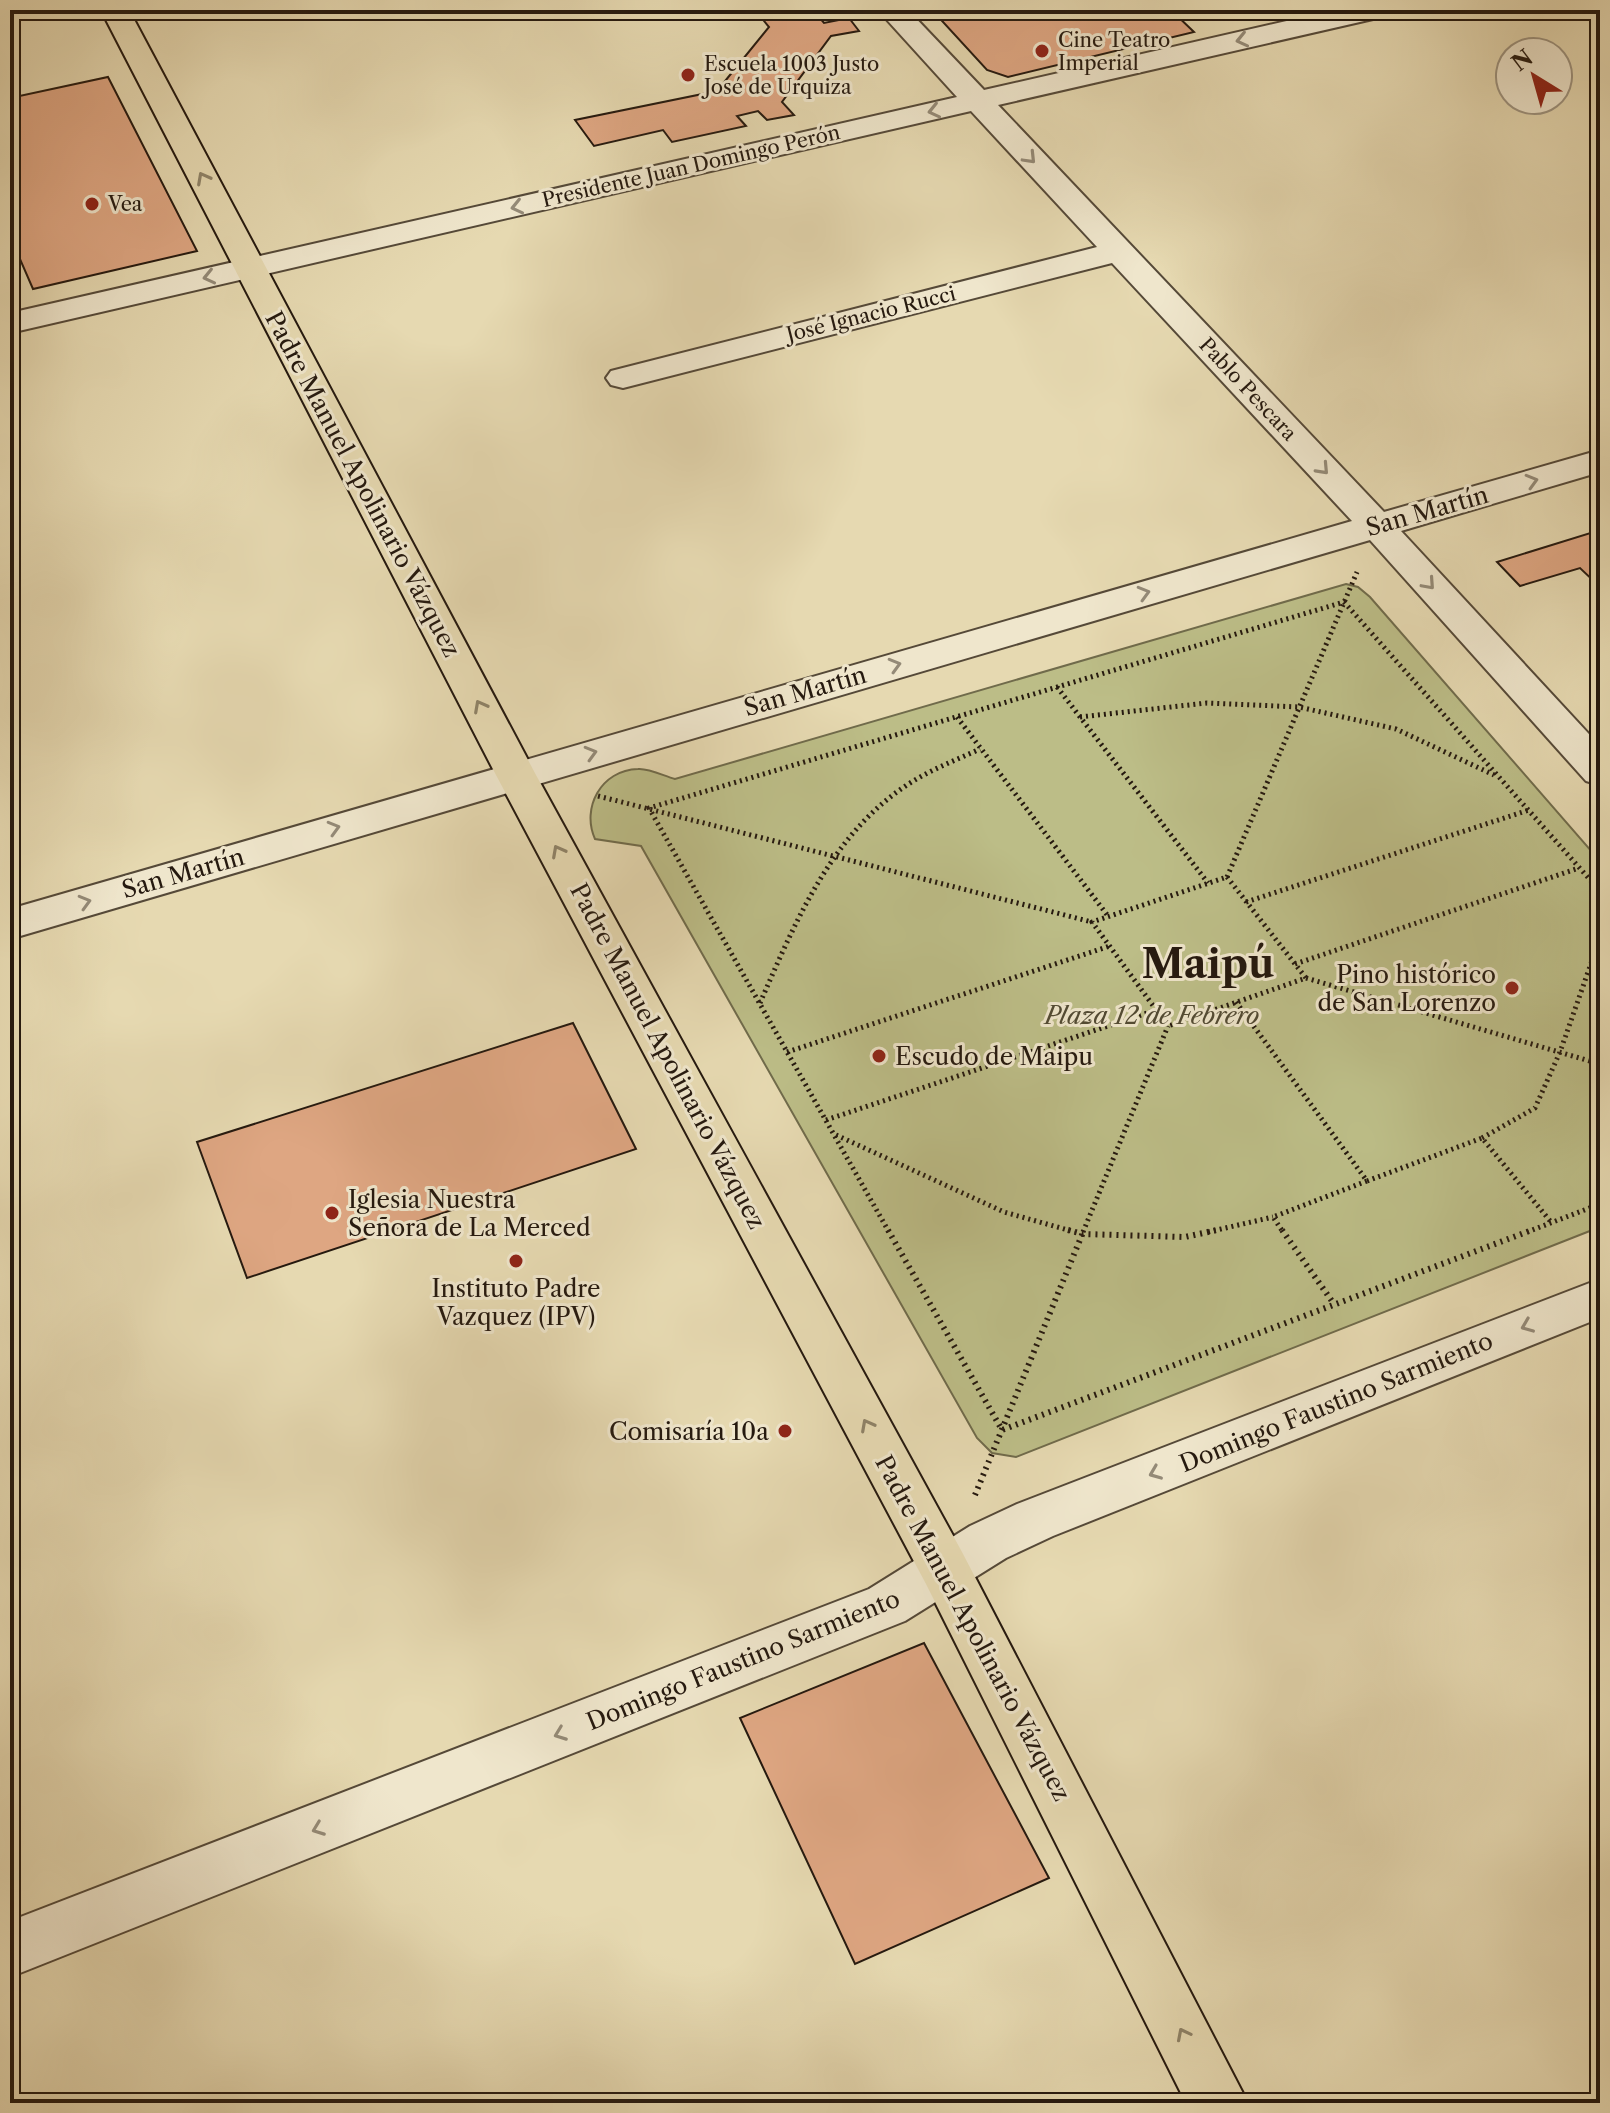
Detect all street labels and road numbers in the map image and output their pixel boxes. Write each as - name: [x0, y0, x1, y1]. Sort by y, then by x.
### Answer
- street label: Presidente Juan Domingo Perón: [540, 120, 843, 212]
- street label: José Ignacio Rucci: [781, 281, 958, 347]
- street label: Padre Manuel Apolinario Vázquez: [259, 306, 467, 662]
- street label: Pablo Pescara: [1194, 333, 1302, 446]
- street label: San Martín: [1362, 480, 1492, 542]
- street label: San Martín: [740, 660, 870, 722]
- street label: San Martín: [118, 842, 248, 904]
- street label: Padre Manuel Apolinario Vázquez: [564, 878, 772, 1234]
- street label: Domingo Faustino Sarmiento: [1175, 1326, 1497, 1478]
- street label: Padre Manuel Apolinario Vázquez: [869, 1450, 1077, 1806]
- street label: Domingo Faustino Sarmiento: [582, 1584, 904, 1736]

